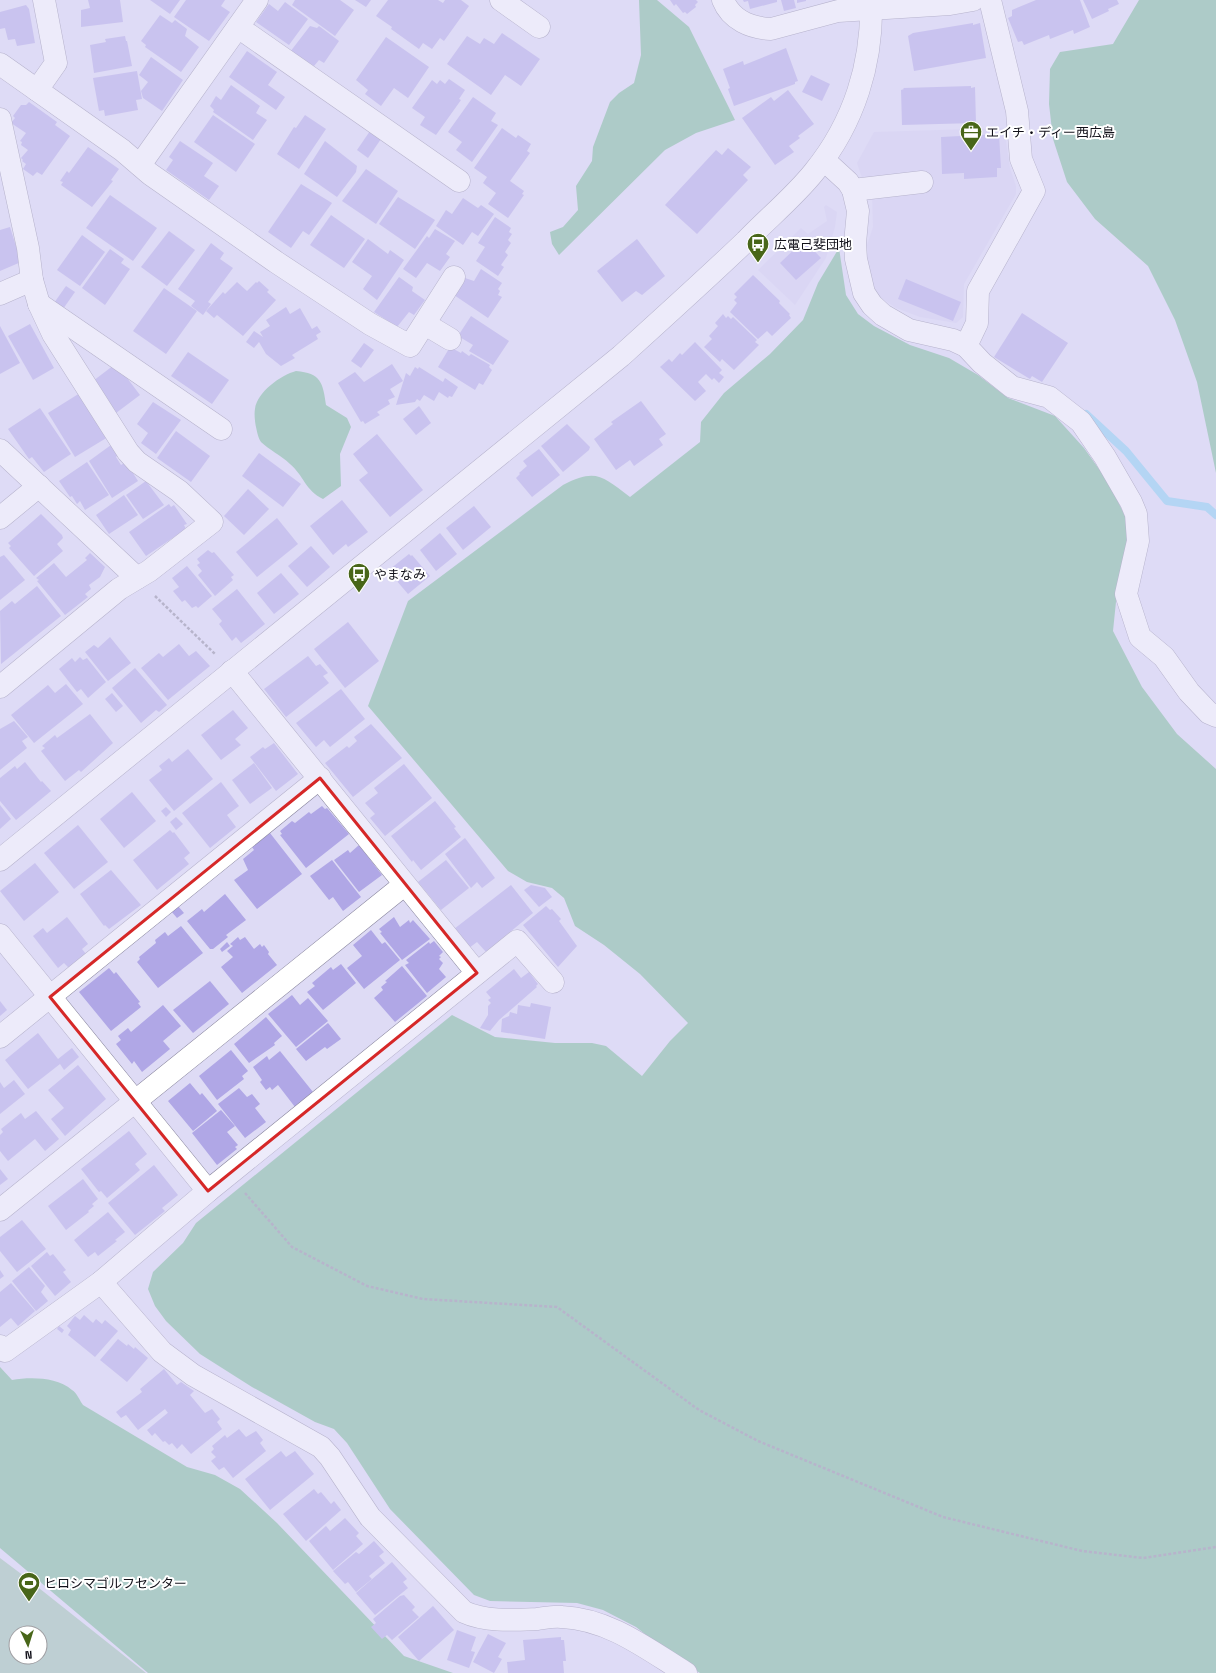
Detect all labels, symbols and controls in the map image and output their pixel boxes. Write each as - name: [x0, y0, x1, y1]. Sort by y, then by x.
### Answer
- office icon: エイチ・ディー西広島: [958, 119, 984, 152]
- place label: エイチ・ディー西広島: [986, 124, 1115, 141]
- bus stop icon: 広電己斐団地: [745, 231, 771, 264]
- place label: 広電己斐団地: [774, 236, 852, 253]
- bus stop icon: やまなみ: [346, 561, 372, 594]
- place label: やまなみ: [374, 566, 426, 583]
- sports icon: ヒロシマゴルフセンター: [16, 1570, 42, 1603]
- place label: ヒロシマゴルフセンター: [44, 1575, 187, 1592]
- north arrow: [8, 1625, 48, 1665]
- text: N: [25, 1648, 33, 1662]

